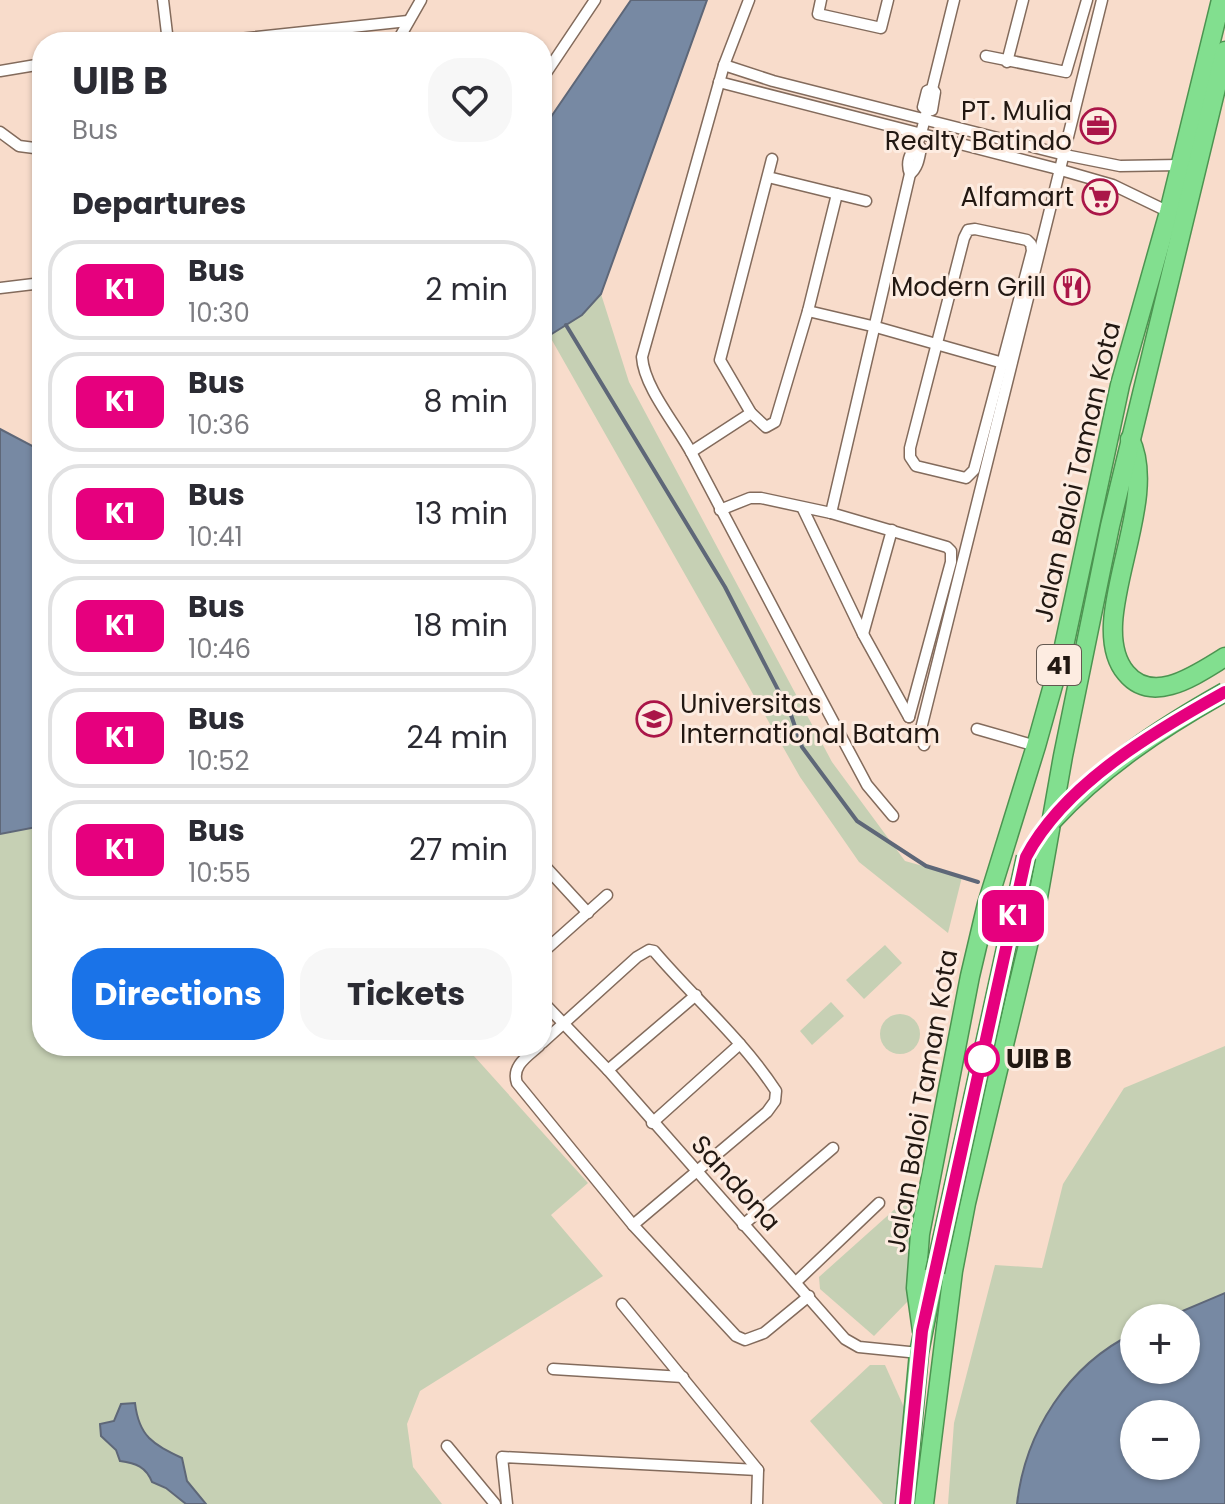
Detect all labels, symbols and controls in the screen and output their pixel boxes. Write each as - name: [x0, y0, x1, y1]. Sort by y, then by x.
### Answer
- text: UIB B: [72, 54, 168, 107]
- button: heart: [428, 58, 512, 142]
- place label: PT. Mulia Realty Batindo: [885, 93, 1072, 159]
- office icon: PT. Mulia Realty Batindo: [1079, 107, 1117, 145]
- text: Bus: [72, 112, 118, 148]
- supermarket icon: Alfamart: [1081, 178, 1119, 216]
- place label: Alfamart: [960, 179, 1074, 215]
- text: Departures: [72, 182, 246, 225]
- text: Bus: [188, 249, 245, 292]
- text: 2 min: [425, 268, 508, 311]
- restaurant icon: Modern Grill: [1053, 268, 1091, 306]
- place label: Modern Grill: [891, 269, 1046, 305]
- text: K1: [105, 270, 135, 309]
- text: 10:30: [188, 295, 250, 331]
- street label: Jalan Baloi Taman Kota: [1025, 318, 1129, 626]
- text: Bus: [188, 361, 245, 404]
- text: 8 min: [424, 380, 508, 423]
- text: K1: [105, 382, 135, 421]
- text: 10:36: [188, 407, 250, 443]
- text: Bus: [188, 473, 245, 516]
- text: 13 min: [415, 492, 508, 535]
- text: K1: [105, 494, 135, 533]
- text: 10:41: [188, 519, 243, 555]
- text: Bus: [188, 585, 245, 628]
- text: 18 min: [414, 604, 508, 647]
- text: K1: [105, 606, 135, 645]
- text: 10:46: [188, 631, 251, 667]
- road number: 41: [1037, 645, 1081, 685]
- place label: Universitas International Batam: [680, 686, 940, 752]
- text: Bus: [188, 697, 245, 740]
- school or university icon: Universitas International Batam: [635, 700, 673, 738]
- text: 24 min: [406, 716, 508, 759]
- text: K1: [105, 718, 135, 757]
- text: 10:52: [188, 743, 249, 779]
- text: Bus: [188, 809, 245, 852]
- text: 27 min: [409, 828, 508, 871]
- text: K1: [105, 830, 135, 869]
- text: 10:55: [188, 855, 251, 891]
- line badge: K1: [977, 890, 1049, 942]
- text: K1: [998, 896, 1028, 935]
- street label: Jalan Baloi Taman Kota: [878, 946, 966, 1256]
- button: Directions: [72, 948, 284, 1040]
- button: Tickets: [300, 948, 512, 1040]
- place label: UIB B: [1006, 1041, 1072, 1077]
- marker: UIB B: [965, 1042, 999, 1076]
- street label: Sandona: [683, 1127, 789, 1239]
- map controls: [1120, 1304, 1200, 1480]
- button: +: [1120, 1304, 1200, 1384]
- button: −: [1120, 1400, 1200, 1480]

